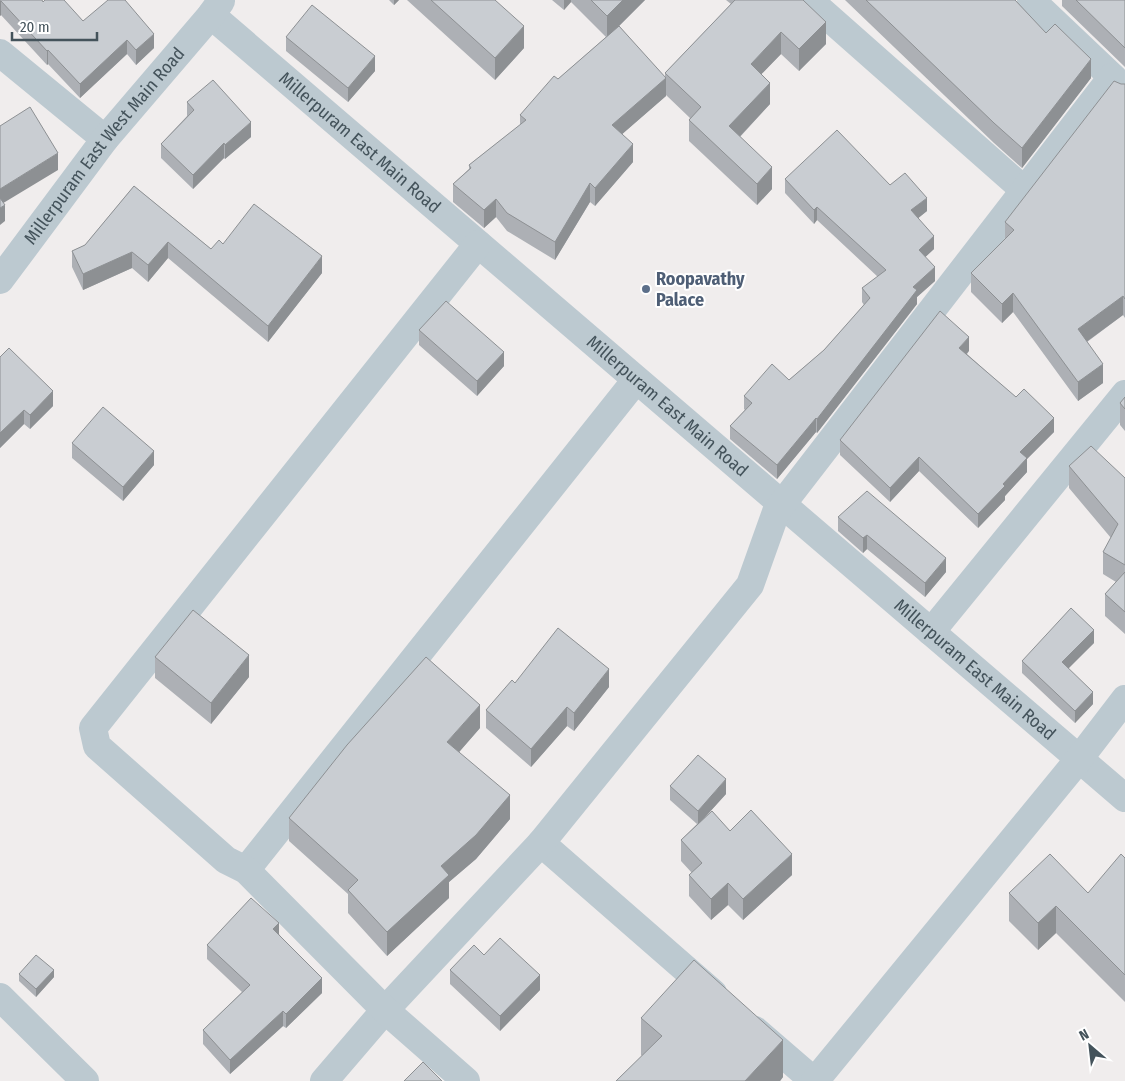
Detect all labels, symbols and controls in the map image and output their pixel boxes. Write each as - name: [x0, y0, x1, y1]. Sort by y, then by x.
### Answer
- scale bar: [12, 10, 98, 42]
- text: 20 m: [20, 18, 50, 36]
- street label: Millerpuram East West Main Road: [19, 43, 189, 249]
- street label: Millerpuram East Main Road: [275, 67, 445, 218]
- place label: Roopavathy Palace: [656, 268, 745, 311]
- marker: Roopavathy Palace: [640, 283, 652, 295]
- street label: Millerpuram East Main Road: [582, 331, 753, 481]
- street label: Millerpuram East Main Road: [890, 594, 1060, 745]
- north arrow: [1065, 1021, 1115, 1071]
- text: N: [1076, 1025, 1092, 1044]

